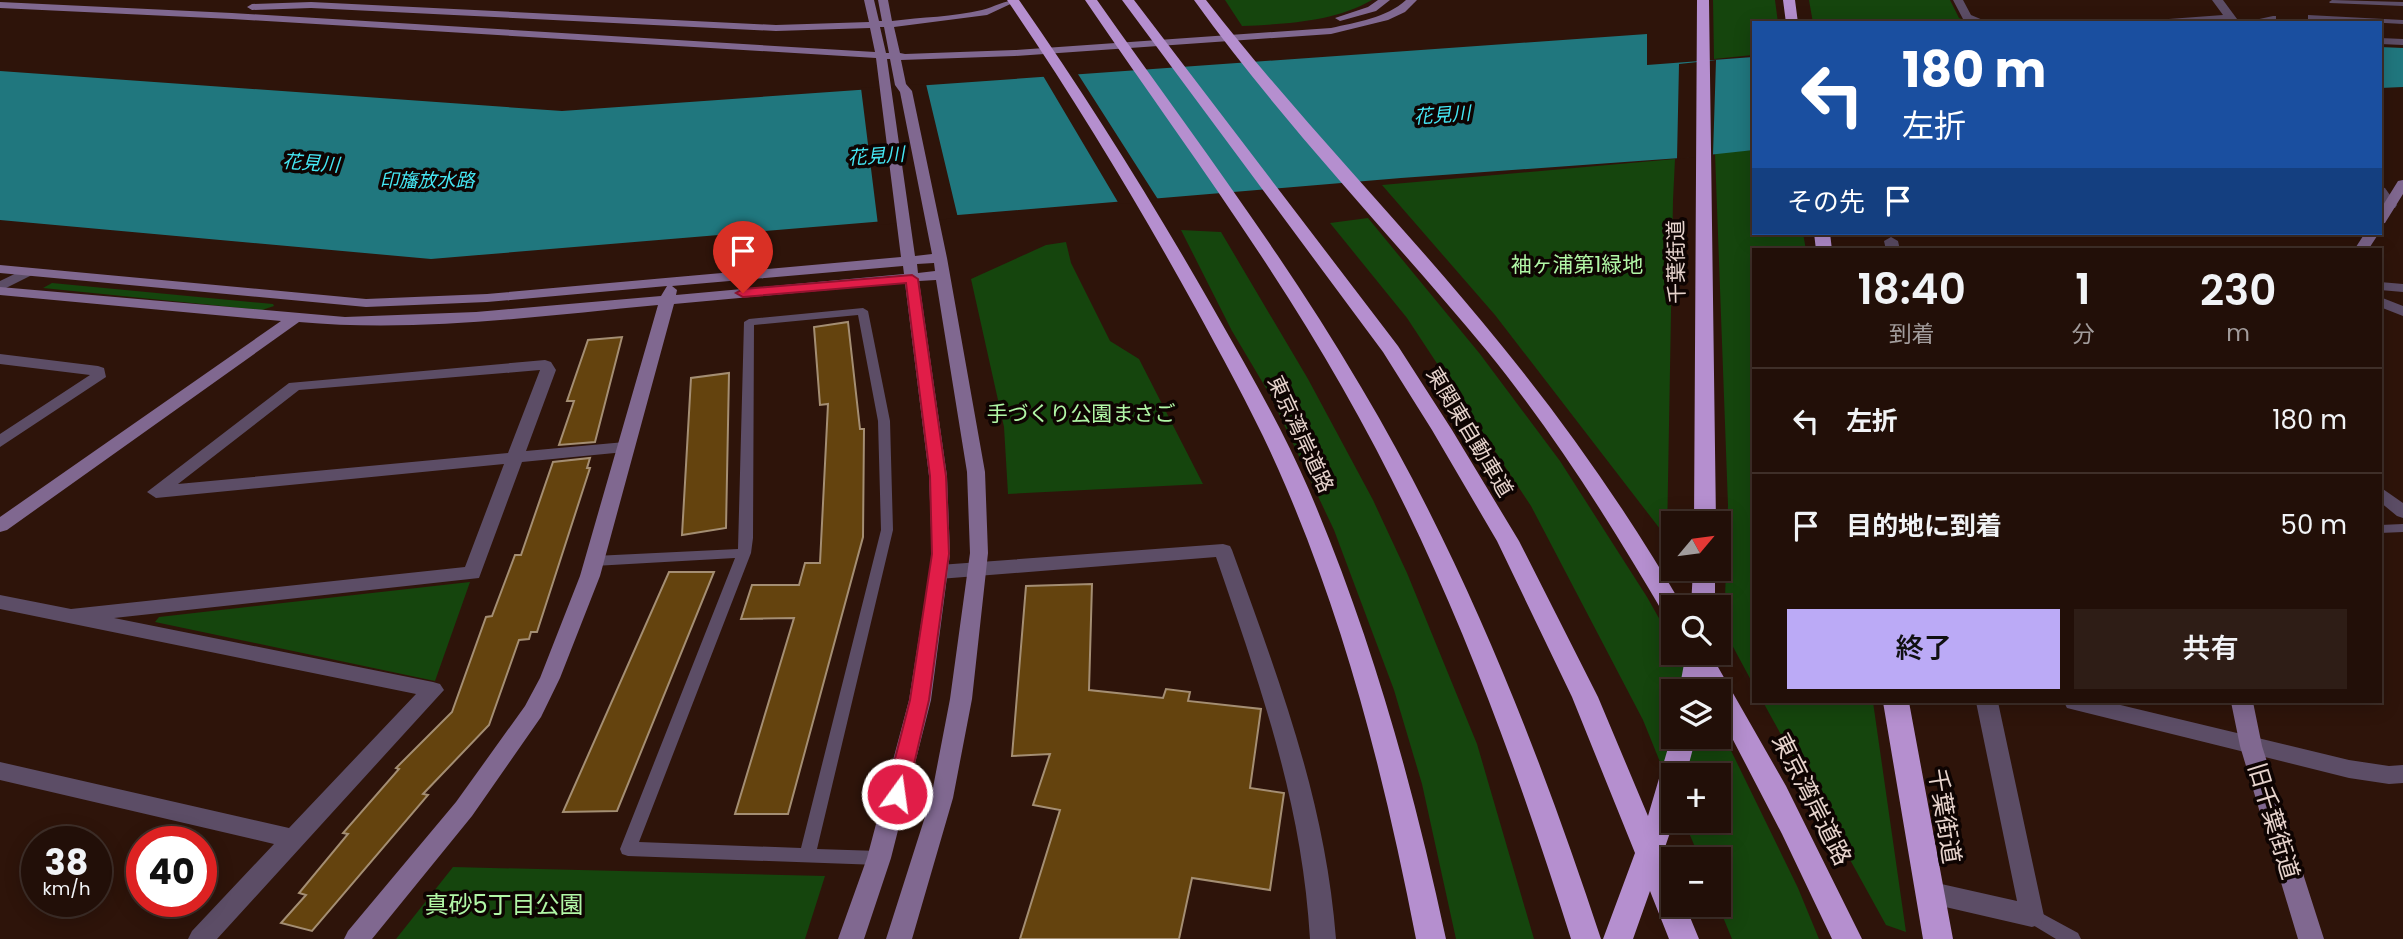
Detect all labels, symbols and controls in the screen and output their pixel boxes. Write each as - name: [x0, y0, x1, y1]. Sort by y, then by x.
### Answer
- text: 180 m: [1902, 36, 2046, 104]
- icon: left: [1787, 49, 1878, 140]
- water label: 花見川: [1413, 99, 1473, 130]
- text: 左折: [1902, 103, 1966, 148]
- water label: 花見川: [847, 140, 907, 171]
- water label: 花見川: [282, 148, 342, 179]
- water label: 印旛放水路: [379, 167, 476, 194]
- icon: arrive: [1879, 182, 1917, 220]
- text: その先: [1787, 184, 1865, 220]
- street label: 千葉街道: [1661, 220, 1691, 304]
- pin: [713, 221, 773, 293]
- icon: arrive: [724, 232, 762, 270]
- park label: 袖ヶ浦第1緑地: [1511, 250, 1643, 279]
- text: 18:40: [1858, 260, 1966, 319]
- text: 1: [2075, 260, 2090, 319]
- text: 230: [2200, 261, 2276, 320]
- text: m: [2226, 317, 2250, 349]
- text: 到着: [1889, 318, 1935, 350]
- text: 分: [2071, 318, 2094, 350]
- street label: 東関東自動車道: [1420, 362, 1520, 502]
- street label: 東京湾岸道路: [1261, 371, 1341, 497]
- park label: 手づくり公園まさご: [987, 399, 1176, 428]
- icon: left: [1787, 402, 1825, 440]
- text: 180 m: [2272, 402, 2347, 438]
- text: 左折: [1846, 403, 1898, 439]
- icon: arrive: [1787, 507, 1825, 545]
- text: 50 m: [2281, 507, 2347, 543]
- text: 目的地に到着: [1846, 508, 2002, 544]
- north arrow: [1661, 511, 1731, 581]
- map controls: [1661, 511, 1731, 917]
- button: search: [1661, 595, 1731, 665]
- button: 終了: [1787, 609, 2060, 689]
- button: 共有: [2074, 609, 2347, 689]
- button: layers: [1661, 679, 1731, 749]
- street label: 東京湾岸道路: [1765, 727, 1859, 871]
- position arrow: [860, 757, 934, 831]
- street label: 旧千葉街道: [2241, 759, 2307, 883]
- button: +: [1661, 763, 1731, 833]
- street label: 千葉街道: [1921, 766, 1969, 866]
- speed limit sign: 40: [126, 826, 217, 917]
- text: 38: [45, 838, 88, 887]
- button: −: [1661, 847, 1731, 917]
- text: km/h: [43, 876, 90, 901]
- park label: 真砂5丁目公園: [424, 888, 584, 921]

